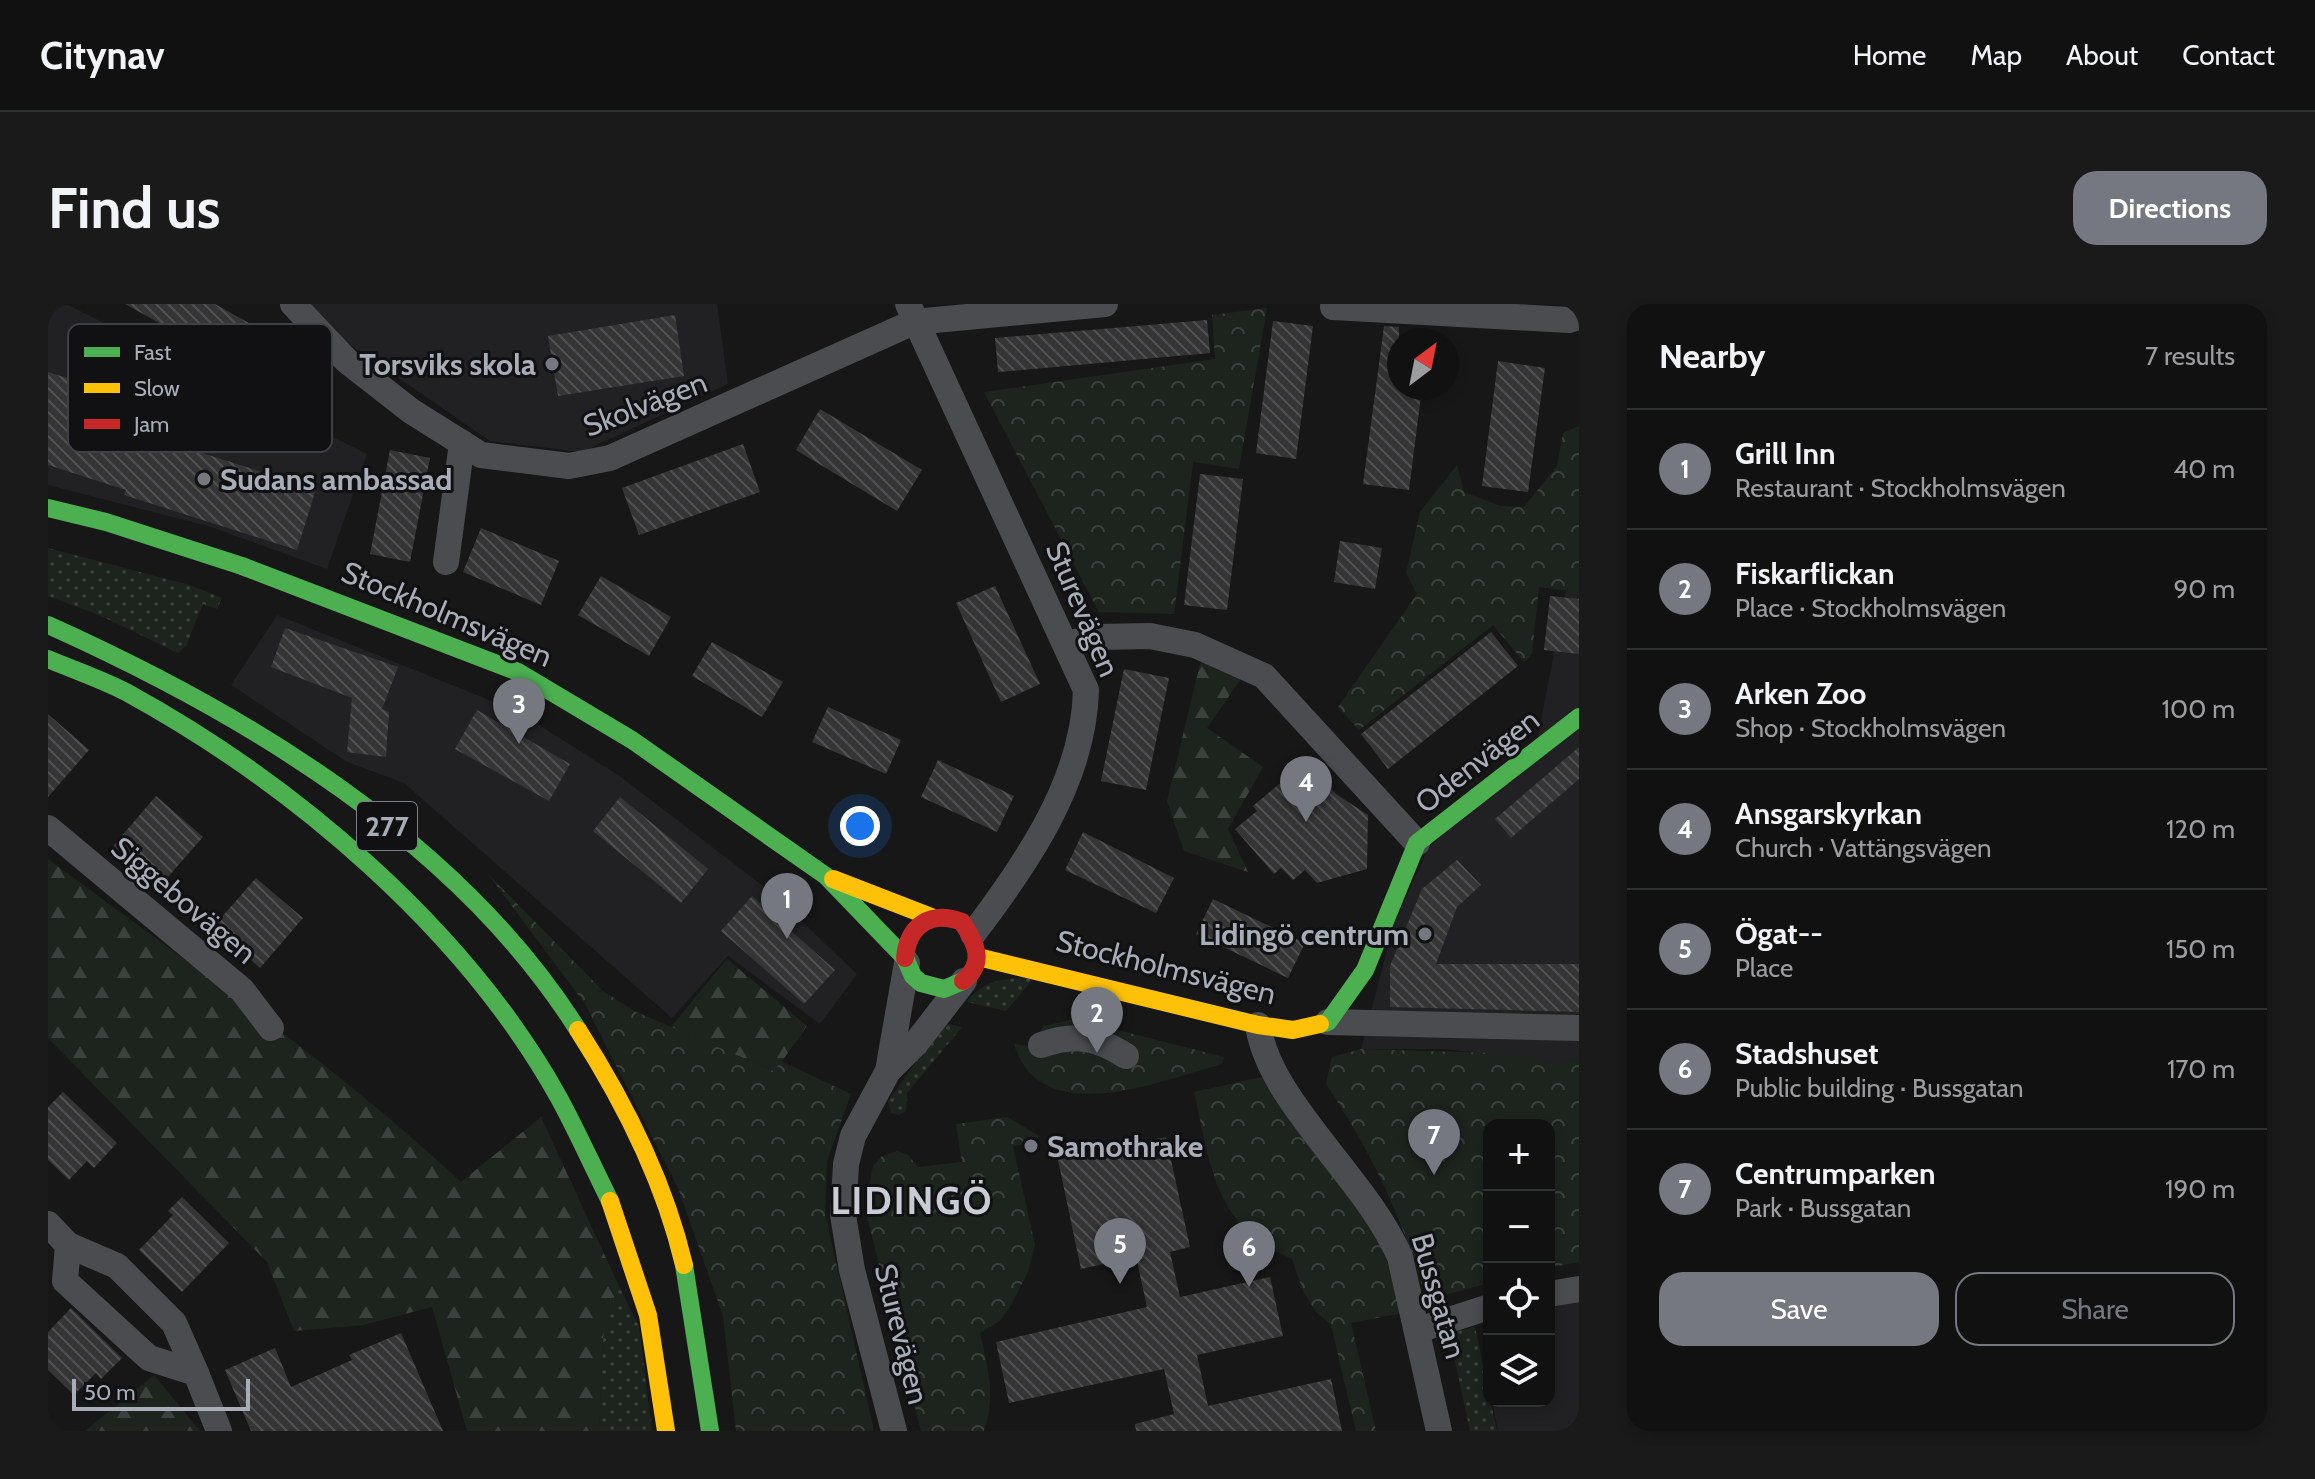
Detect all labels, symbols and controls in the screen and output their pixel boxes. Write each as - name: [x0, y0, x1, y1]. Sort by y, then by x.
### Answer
- text: Citynav: [40, 32, 165, 79]
- text: Home: [1853, 38, 1926, 72]
- text: Map: [1970, 38, 2022, 72]
- text: About: [2066, 38, 2138, 72]
- text: Contact: [2182, 38, 2275, 72]
- button: Directions: [2073, 171, 2267, 245]
- text: Find us: [48, 174, 221, 242]
- legend: [68, 324, 332, 452]
- north arrow: [1387, 328, 1459, 400]
- text: Nearby: [1659, 335, 1766, 377]
- text: Fast: [134, 339, 172, 366]
- text: 7 results: [2145, 340, 2235, 372]
- place label: Torsviks skola: [359, 346, 536, 383]
- marker: Torsviks skola: [543, 355, 561, 373]
- street label: Skolvägen: [578, 364, 712, 444]
- text: Slow: [134, 375, 180, 402]
- text: Jam: [133, 411, 169, 438]
- text: Grill Inn: [1735, 435, 1836, 472]
- text: 1: [1680, 453, 1690, 485]
- text: 40 m: [2173, 453, 2235, 485]
- place label: Sudans ambassad: [220, 461, 452, 498]
- marker: Sudans ambassad: [195, 470, 213, 488]
- text: Restaurant · Stockholmsvägen: [1735, 472, 2066, 504]
- street label: Sturevägen: [1038, 536, 1128, 682]
- street label: Stockholmsvägen: [336, 553, 558, 675]
- text: Fiskarflickan: [1735, 555, 1895, 592]
- text: 2: [1678, 573, 1692, 605]
- text: 90 m: [2173, 573, 2235, 605]
- text: Place · Stockholmsvägen: [1735, 592, 2006, 624]
- text: Arken Zoo: [1735, 675, 1866, 712]
- pin: 3: [493, 678, 545, 744]
- text: 3: [1678, 693, 1692, 725]
- text: 100 m: [2162, 693, 2235, 725]
- street label: Odenvägen: [1408, 701, 1546, 821]
- text: Shop · Stockholmsvägen: [1735, 712, 2006, 744]
- pin: 4: [1280, 756, 1332, 822]
- text: Ansgarskyrkan: [1735, 795, 1922, 832]
- road number: 277: [357, 802, 417, 850]
- your location: [840, 806, 880, 846]
- text: 4: [1677, 813, 1693, 845]
- text: 120 m: [2166, 813, 2235, 845]
- street label: Siggebovägen: [104, 829, 264, 971]
- text: Church · Vattängsvägen: [1735, 832, 1992, 864]
- pin: 1: [761, 873, 813, 939]
- text: Ögat--: [1735, 915, 1823, 952]
- place label: Lidingö centrum: [1199, 916, 1409, 953]
- street label: Stockholmsvägen: [1052, 922, 1280, 1012]
- marker: Lidingö centrum: [1416, 925, 1434, 943]
- text: 5: [1678, 933, 1692, 965]
- text: 150 m: [2166, 933, 2235, 965]
- text: Place: [1735, 952, 1793, 984]
- pin: 2: [1071, 987, 1123, 1053]
- text: Stadshuset: [1735, 1035, 1879, 1072]
- text: 6: [1678, 1053, 1692, 1085]
- text: 170 m: [2167, 1053, 2235, 1085]
- text: Public building · Bussgatan: [1735, 1072, 2023, 1104]
- pin: 7: [1408, 1109, 1460, 1175]
- map controls: [1483, 1119, 1555, 1407]
- button: +: [1483, 1119, 1555, 1191]
- place label: Samothrake: [1047, 1128, 1203, 1165]
- marker: Samothrake: [1022, 1137, 1040, 1155]
- text: Centrumparken: [1735, 1155, 1936, 1192]
- text: 7: [1678, 1173, 1692, 1205]
- text: 190 m: [2165, 1173, 2235, 1205]
- district label: LIDINGÖ: [831, 1177, 993, 1224]
- button: −: [1483, 1191, 1555, 1263]
- text: Park · Bussgatan: [1735, 1192, 1911, 1224]
- pin: 5: [1094, 1218, 1146, 1284]
- pin: 6: [1223, 1221, 1275, 1287]
- street label: Bussgatan: [1403, 1229, 1475, 1363]
- street label: Sturevägen: [867, 1260, 937, 1408]
- button: locate: [1483, 1263, 1555, 1335]
- button: Save: [1659, 1272, 1939, 1346]
- button: Share: [1955, 1272, 2235, 1346]
- button: layers: [1483, 1335, 1555, 1407]
- scale bar: [72, 1375, 250, 1411]
- text: 50 m: [84, 1379, 136, 1406]

